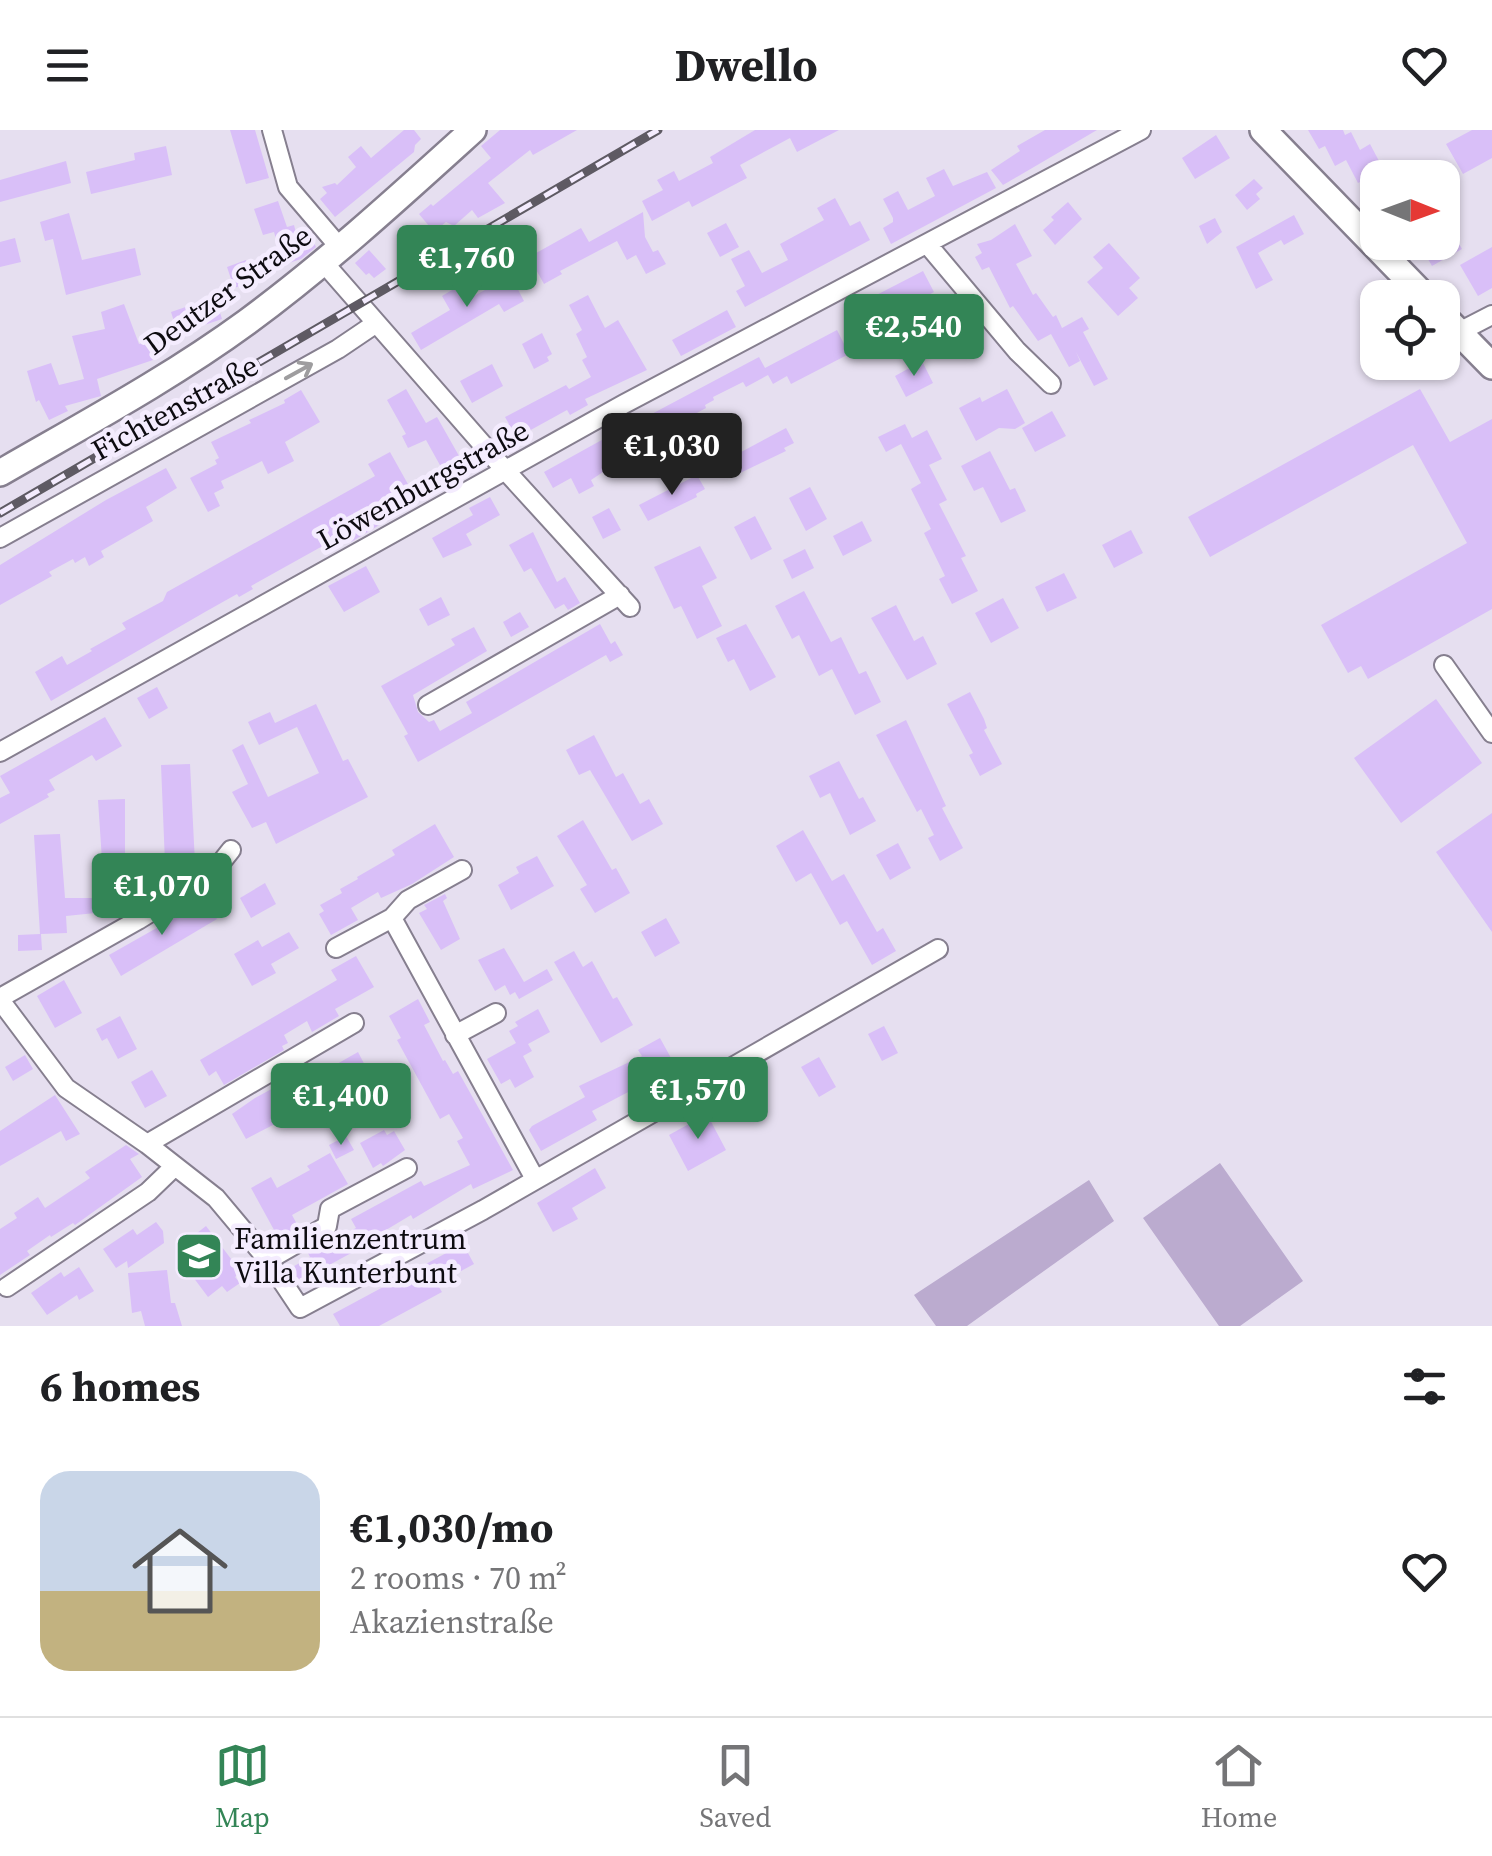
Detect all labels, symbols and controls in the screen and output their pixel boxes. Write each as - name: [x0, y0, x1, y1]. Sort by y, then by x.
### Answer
- text: Dwello: [674, 34, 818, 96]
- icon: menu: [40, 38, 95, 93]
- icon: heart: [1397, 38, 1452, 93]
- north arrow: [1360, 160, 1460, 260]
- map controls: [1360, 160, 1460, 380]
- street label: Deutzer Straße: [136, 215, 320, 364]
- pin: €1,760: [386, 225, 548, 310]
- text: €1,760: [419, 235, 515, 279]
- button: locate: [1360, 280, 1460, 380]
- pin: €2,540: [833, 294, 995, 379]
- text: €2,540: [866, 304, 962, 348]
- street label: Fichtenstraße: [84, 345, 266, 470]
- one-way arrow: [284, 360, 313, 380]
- street label: Löwenburgstraße: [310, 409, 536, 560]
- pin: €1,030: [591, 413, 753, 498]
- text: €1,030: [624, 423, 720, 467]
- pin: €1,070: [81, 853, 243, 938]
- text: €1,070: [114, 863, 210, 907]
- pin: €1,570: [617, 1057, 779, 1142]
- pin: €1,400: [260, 1063, 422, 1148]
- text: €1,570: [650, 1067, 746, 1111]
- text: €1,400: [293, 1073, 389, 1117]
- place label: Familienzentrum Villa Kunterbunt: [234, 1218, 467, 1293]
- school or university icon: Familienzentrum Villa Kunterbunt: [173, 1230, 225, 1282]
- text: 6 homes: [40, 1357, 200, 1415]
- icon: filters: [1397, 1359, 1452, 1414]
- text: €1,030/mo: [350, 1498, 553, 1556]
- icon: home: [120, 1511, 240, 1631]
- icon: heart: [1397, 1544, 1452, 1599]
- text: 2 rooms · 70 m²: [350, 1556, 567, 1600]
- text: Akazienstraße: [350, 1600, 554, 1644]
- tab: Map: [215, 1738, 270, 1836]
- tab: Saved: [699, 1738, 771, 1836]
- tab: Home: [1201, 1738, 1277, 1836]

